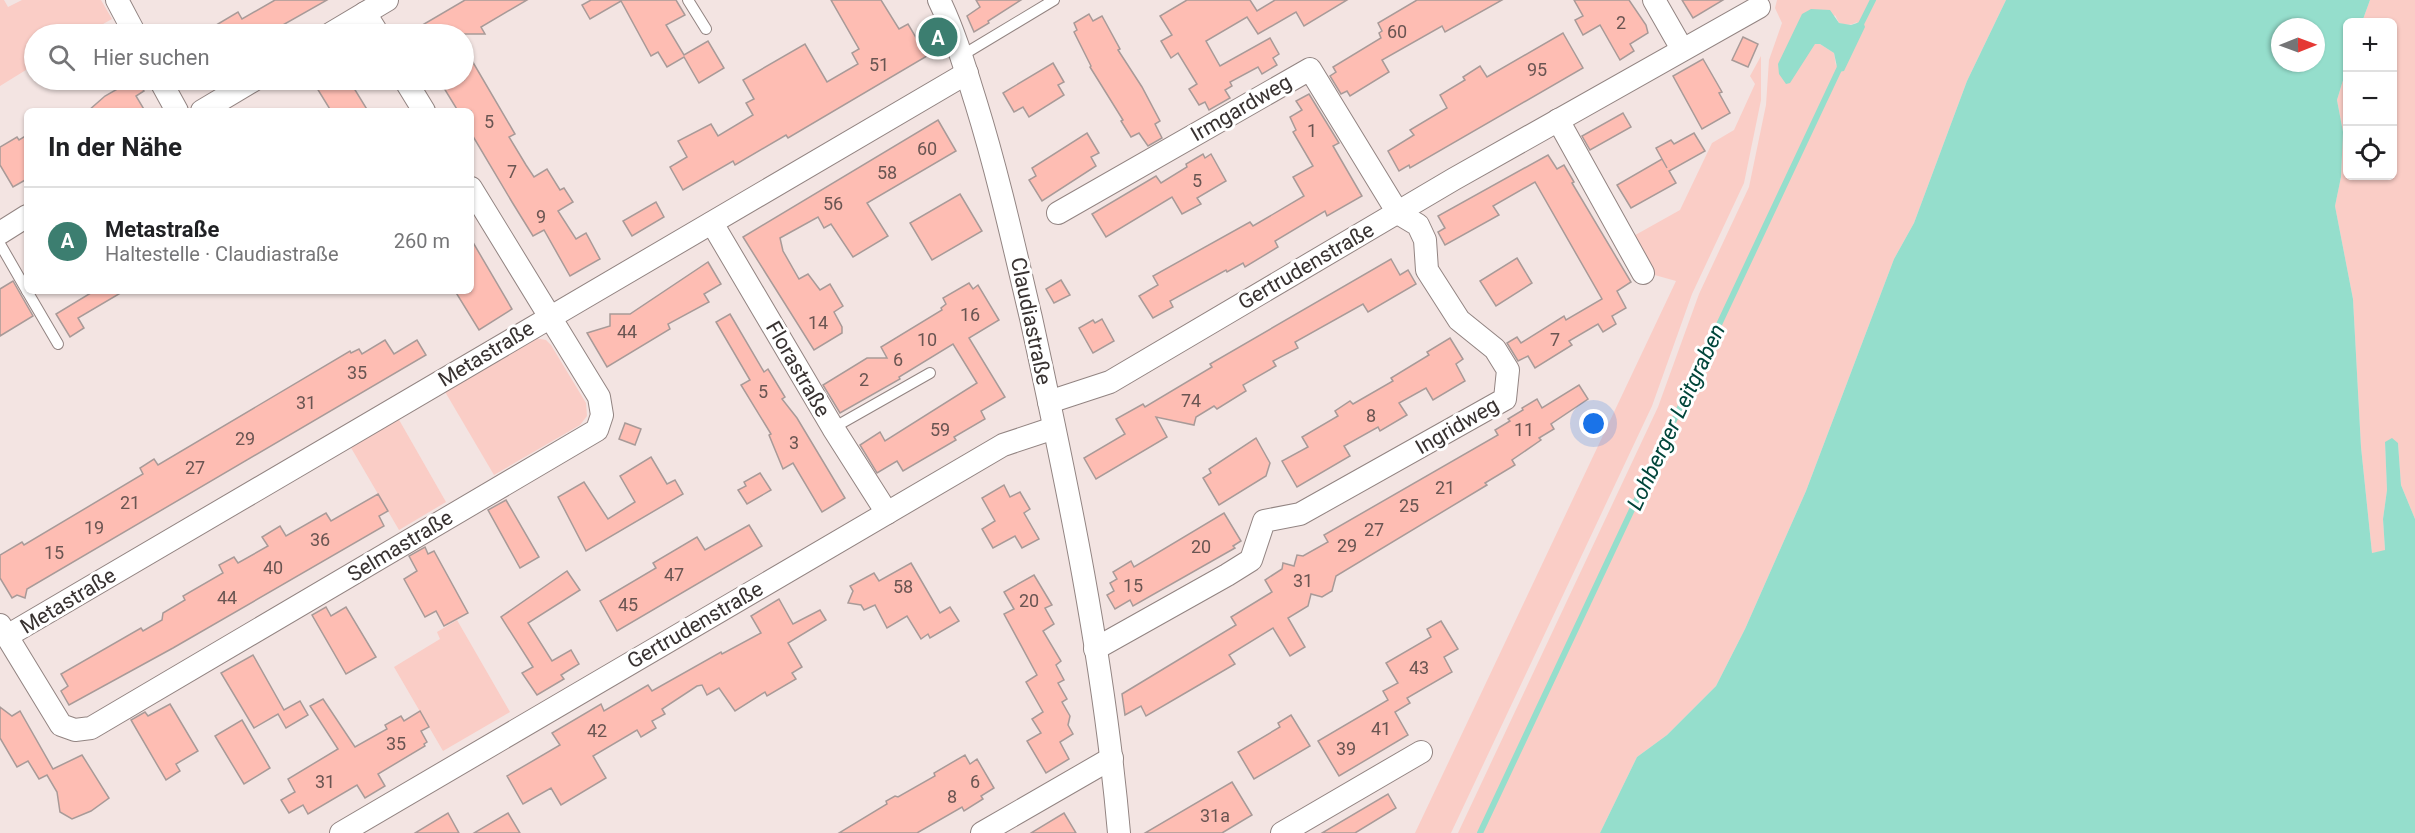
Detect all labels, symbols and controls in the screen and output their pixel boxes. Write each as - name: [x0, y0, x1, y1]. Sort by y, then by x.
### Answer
- house number: 2: [1616, 12, 1626, 33]
- pin: A: [918, 15, 958, 60]
- north arrow: [2271, 18, 2325, 72]
- map controls: [2343, 18, 2397, 180]
- button: +: [2343, 18, 2397, 72]
- house number: 60: [1387, 21, 1407, 42]
- search box: [24, 24, 474, 90]
- icon: search: [45, 41, 78, 74]
- text: Hier suchen: [93, 45, 210, 70]
- house number: 51: [869, 54, 889, 75]
- house number: 95: [1527, 59, 1547, 80]
- street label: Irmgardweg: [1187, 70, 1295, 146]
- button: −: [2343, 72, 2397, 126]
- house number: 5: [484, 111, 494, 132]
- house number: 1: [1307, 120, 1317, 141]
- button: locate: [2343, 126, 2397, 180]
- text: In der Nähe: [48, 132, 182, 162]
- house number: 60: [917, 138, 937, 159]
- house number: 7: [507, 161, 517, 182]
- house number: 58: [877, 162, 897, 183]
- house number: 5: [1192, 170, 1202, 191]
- house number: 56: [823, 193, 843, 214]
- house number: 9: [536, 206, 546, 227]
- text: Metastraße: [105, 217, 219, 242]
- street label: Gertrudenstraße: [1234, 217, 1378, 315]
- text: A: [61, 229, 74, 253]
- text: 260 m: [394, 229, 450, 253]
- text: Haltestelle · Claudiastraße: [105, 242, 339, 266]
- street label: Claudiastraße: [1006, 255, 1056, 387]
- house number: 16: [960, 304, 980, 325]
- house number: 14: [808, 312, 828, 333]
- street label: Metastraße: [434, 316, 538, 392]
- street label: Florastraße: [761, 317, 835, 421]
- water label: Lohberger Leitgraben: [1622, 320, 1730, 514]
- house number: 44: [617, 321, 637, 342]
- house number: 10: [917, 329, 937, 350]
- house number: 7: [1550, 329, 1560, 350]
- house number: 6: [893, 349, 903, 370]
- house number: 35: [347, 362, 367, 383]
- house number: 2: [859, 369, 869, 390]
- house number: 5: [758, 381, 768, 402]
- house number: 74: [1181, 390, 1201, 411]
- house number: 31: [296, 392, 316, 413]
- street label: Ingridweg: [1411, 393, 1503, 459]
- house number: 8: [1366, 405, 1376, 426]
- your location: [1579, 409, 1608, 438]
- house number: 59: [930, 419, 950, 440]
- house number: 11: [1514, 419, 1534, 440]
- house number: 29: [235, 428, 255, 449]
- house number: 3: [789, 432, 799, 453]
- house number: 27: [185, 457, 205, 478]
- house number: 21: [1435, 477, 1455, 498]
- house number: 21: [120, 492, 140, 513]
- house number: 25: [1399, 495, 1419, 516]
- street label: Selmastraße: [343, 505, 457, 587]
- house number: 19: [84, 517, 104, 538]
- house number: 27: [1364, 519, 1384, 540]
- house number: 36: [310, 529, 330, 550]
- house number: 29: [1337, 535, 1357, 556]
- house number: 20: [1191, 536, 1211, 557]
- house number: 15: [44, 542, 64, 563]
- house number: 40: [263, 557, 283, 578]
- street label: Metastraße: [16, 563, 120, 639]
- house number: 47: [664, 564, 684, 585]
- house number: 31: [1293, 570, 1313, 591]
- house number: 15: [1123, 575, 1143, 596]
- street label: Gertrudenstraße: [623, 576, 767, 674]
- house number: 58: [893, 576, 913, 597]
- house number: 44: [217, 587, 237, 608]
- house number: 20: [1019, 590, 1039, 611]
- house number: 45: [618, 594, 638, 615]
- house number: 43: [1409, 657, 1429, 678]
- house number: 41: [1371, 718, 1391, 739]
- house number: 42: [587, 720, 607, 741]
- house number: 35: [386, 733, 406, 754]
- house number: 39: [1336, 738, 1356, 759]
- house number: 31: [315, 771, 335, 792]
- house number: 6: [970, 771, 980, 792]
- house number: 8: [947, 786, 957, 807]
- house number: 31a: [1200, 805, 1230, 826]

